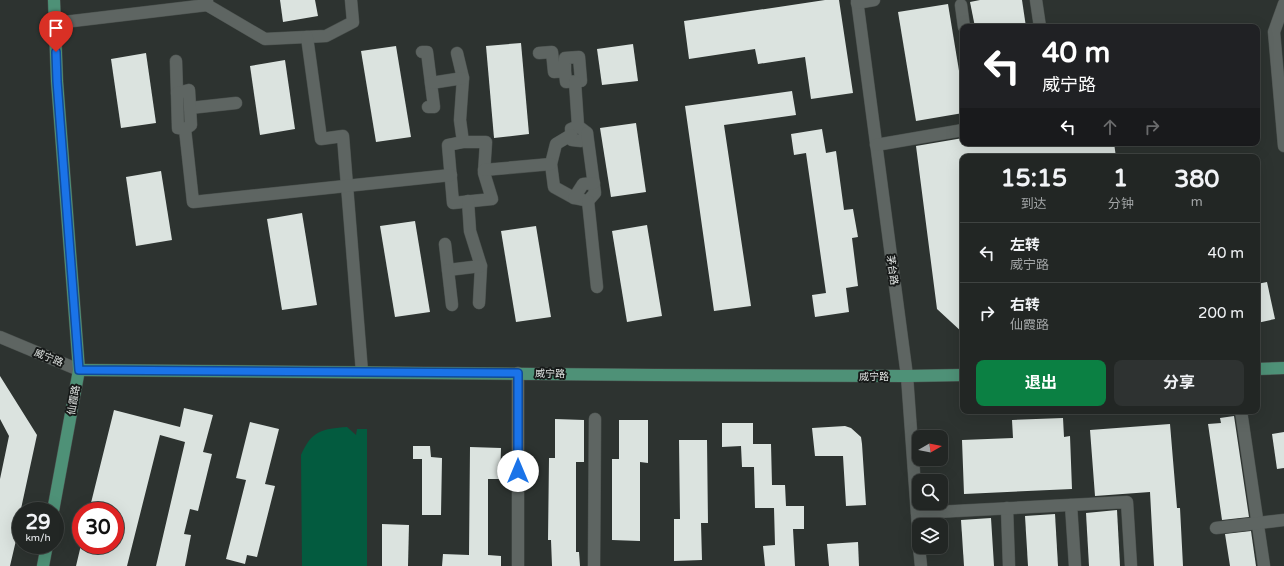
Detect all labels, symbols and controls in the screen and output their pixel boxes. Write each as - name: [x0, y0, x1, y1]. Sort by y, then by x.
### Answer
- pin: [39, 11, 73, 52]
- icon: arrive: [45, 17, 67, 39]
- text: 40 m: [1042, 36, 1110, 70]
- icon: left: [976, 40, 1028, 92]
- text: 威宁路: [1042, 74, 1096, 96]
- icon: left: [1057, 116, 1079, 138]
- icon: ahead: [1099, 116, 1121, 138]
- icon: right: [1141, 116, 1163, 138]
- text: 15:15: [1001, 164, 1067, 193]
- text: 1: [1113, 164, 1128, 193]
- text: 380: [1174, 165, 1219, 194]
- text: m: [1191, 194, 1203, 210]
- text: 到达: [1021, 196, 1047, 212]
- text: 分钟: [1108, 196, 1134, 212]
- text: 左转: [1010, 236, 1040, 254]
- icon: left: [976, 242, 998, 264]
- text: 40 m: [1207, 244, 1244, 262]
- street label: 茅台路: [884, 254, 900, 286]
- text: 威宁路: [1010, 257, 1049, 273]
- text: 右转: [1010, 296, 1040, 314]
- icon: right: [976, 302, 998, 324]
- text: 200 m: [1198, 304, 1244, 322]
- text: 仙霞路: [1010, 317, 1049, 333]
- street label: 威宁路: [32, 347, 65, 369]
- button: 退出: [976, 360, 1106, 406]
- button: 分享: [1114, 360, 1244, 406]
- street label: 威宁路: [535, 368, 565, 380]
- street label: 威宁路: [859, 371, 889, 383]
- street label: 仙霞路: [65, 384, 82, 416]
- north arrow: [912, 430, 948, 466]
- map controls: [912, 430, 948, 554]
- position arrow: [497, 450, 539, 492]
- button: search: [912, 474, 948, 510]
- speed limit sign: 30: [72, 502, 124, 554]
- text: 29: [25, 511, 51, 535]
- button: layers: [912, 518, 948, 554]
- text: km/h: [25, 532, 51, 544]

